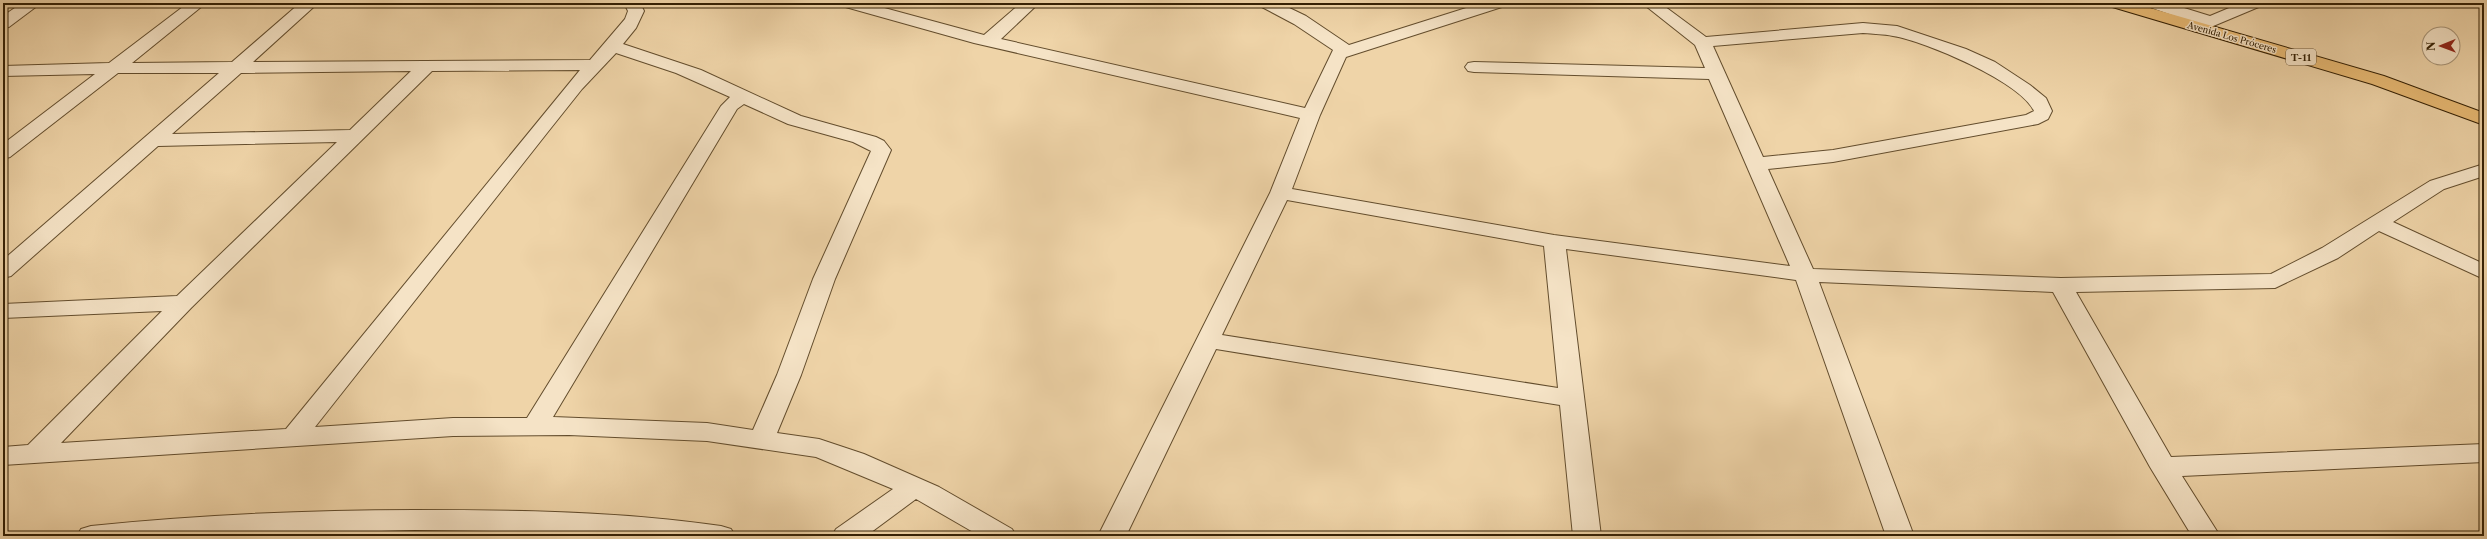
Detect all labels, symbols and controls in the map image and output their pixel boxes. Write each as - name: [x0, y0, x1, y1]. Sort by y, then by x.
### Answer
- street label: Avenida Los Próceres: [2185, 19, 2278, 55]
- north arrow: [2421, 26, 2461, 66]
- text: N: [2424, 41, 2438, 51]
- road number: T-11: [2286, 49, 2316, 65]

